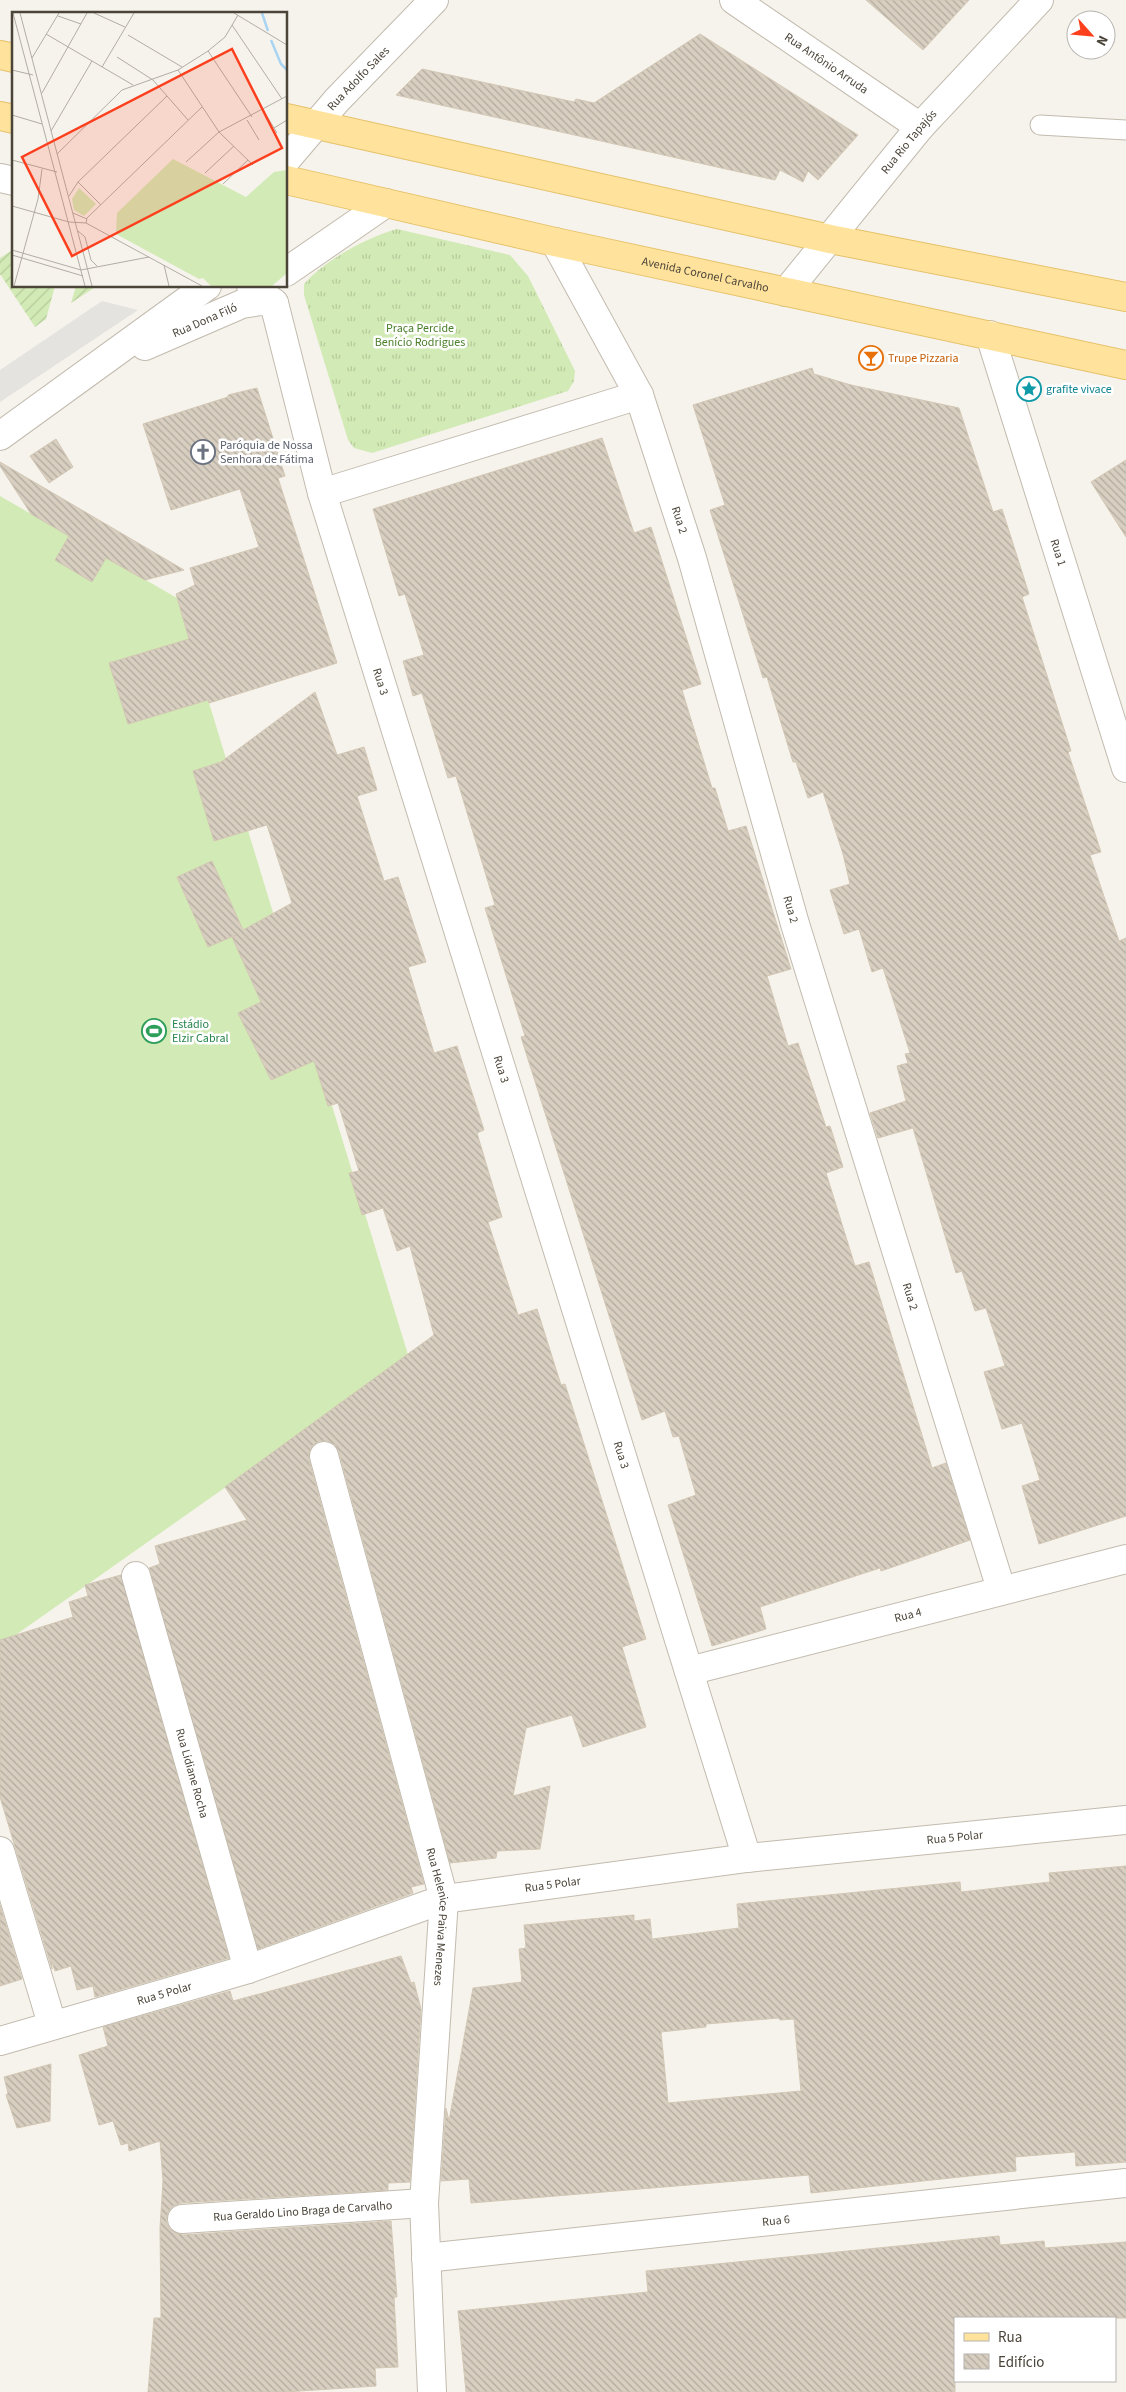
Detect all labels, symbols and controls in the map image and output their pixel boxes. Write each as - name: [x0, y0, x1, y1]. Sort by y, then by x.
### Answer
- north arrow: [1066, 10, 1116, 60]
- inset map: [12, 12, 288, 288]
- street label: Rua Antônio Arruda: [781, 29, 872, 98]
- text: N: [1091, 32, 1113, 49]
- street label: Rua Adolfo Sales: [323, 42, 393, 114]
- street label: Rua Rio Tapajós: [877, 106, 941, 178]
- street label: Avenida Coronel Carvalho: [640, 252, 771, 296]
- street label: Rua Dona Filó: [169, 299, 240, 342]
- park label: Praça Percide Benício Rodrigues: [375, 320, 465, 351]
- bar icon: Trupe Pizzaria: [858, 345, 884, 371]
- place label: Trupe Pizzaria: [888, 350, 958, 367]
- place icon: grafite vivace: [1016, 376, 1042, 402]
- place label: grafite vivace: [1046, 381, 1112, 398]
- place label: Paróquia de Nossa Senhora de Fátima: [220, 437, 314, 468]
- church icon: Paróquia de Nossa Senhora de Fátima: [190, 439, 216, 465]
- street label: Rua 2: [667, 504, 692, 536]
- street label: Rua 1: [1046, 537, 1071, 568]
- street label: Rua 3: [368, 666, 393, 697]
- street label: Rua 2: [779, 894, 803, 925]
- place label: Estádio Elzir Cabral: [172, 1016, 229, 1047]
- sports icon: Estádio Elzir Cabral: [141, 1018, 167, 1044]
- street label: Rua 3: [489, 1053, 514, 1085]
- street label: Rua 2: [898, 1281, 923, 1312]
- street label: Rua 3: [609, 1439, 634, 1471]
- street label: Rua 4: [892, 1603, 924, 1627]
- street label: Rua Lidiane Rocha: [171, 1726, 213, 1820]
- street label: Rua 5 Polar: [926, 1826, 985, 1848]
- street label: Rua Helenice Paiva Menezes: [422, 1846, 453, 1986]
- street label: Rua 5 Polar: [523, 1872, 583, 1897]
- street label: Rua 5 Polar: [135, 1977, 195, 2009]
- street label: Rua Geraldo Lino Braga de Carvalho: [213, 2197, 393, 2225]
- street label: Rua 6: [761, 2211, 791, 2230]
- legend: [954, 2317, 1116, 2382]
- text: Rua: [998, 2327, 1022, 2348]
- text: Edifício: [998, 2352, 1045, 2373]

